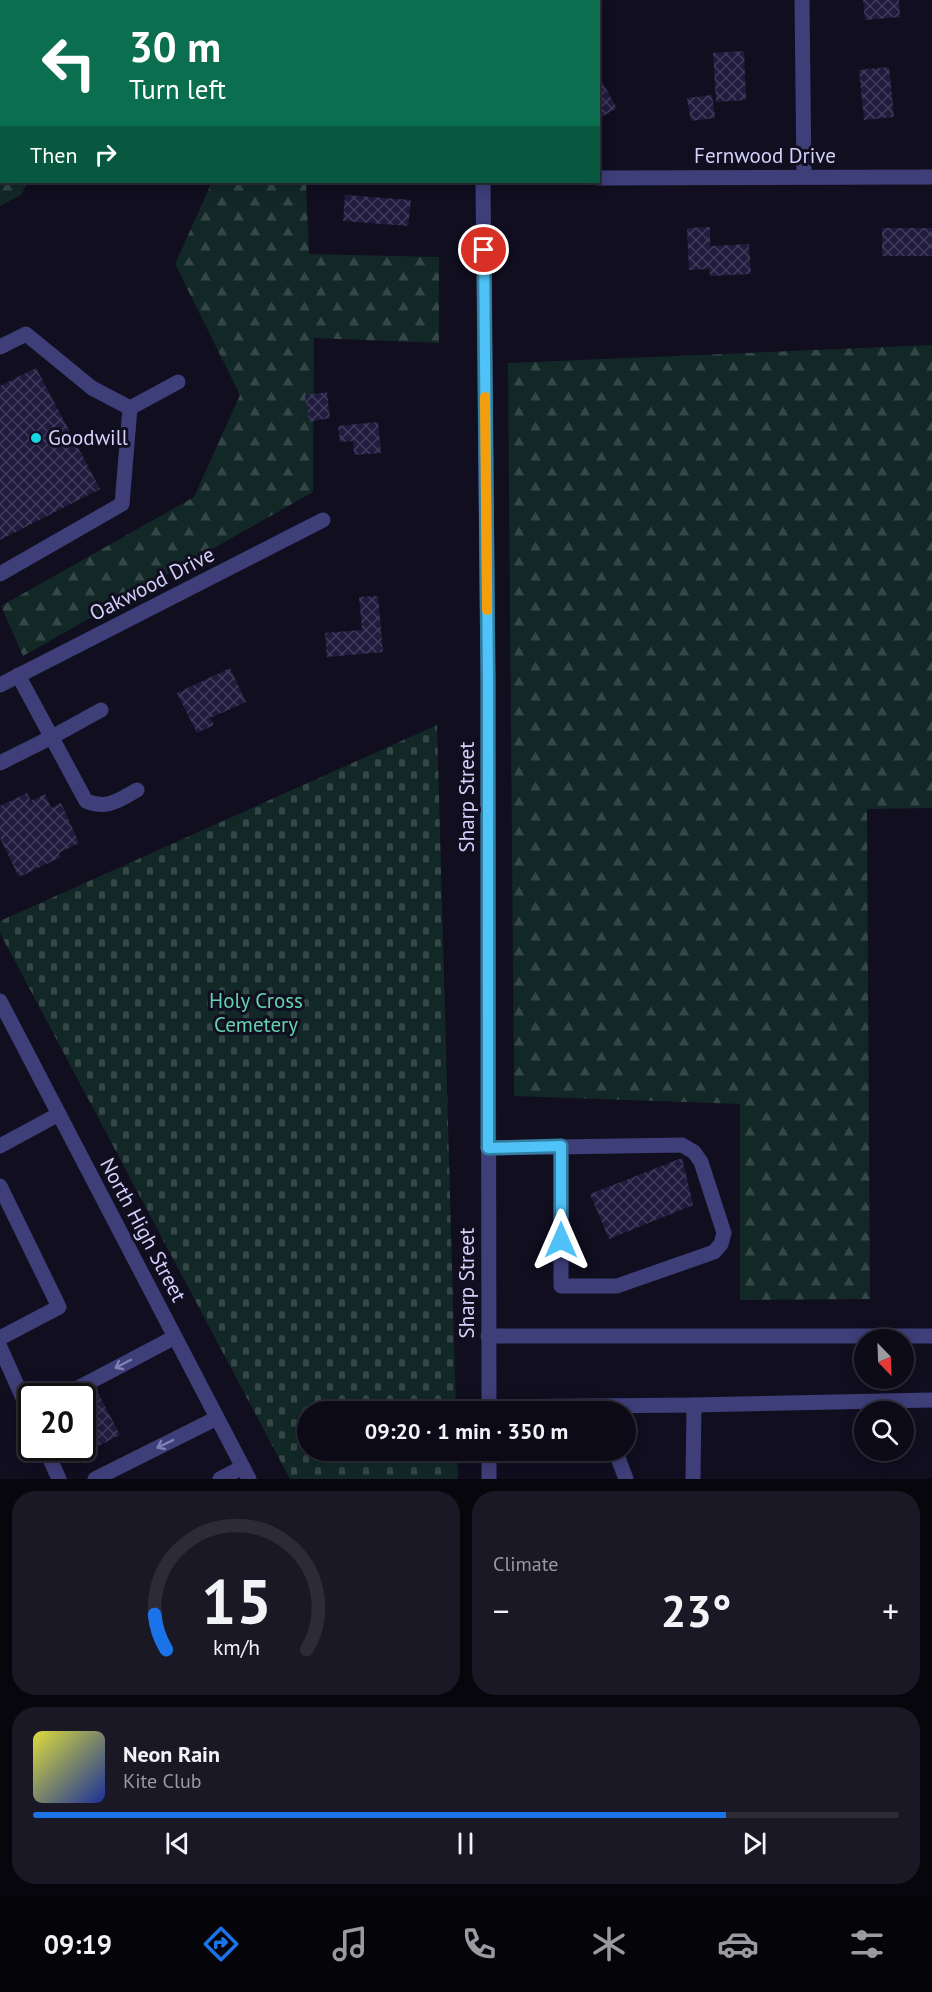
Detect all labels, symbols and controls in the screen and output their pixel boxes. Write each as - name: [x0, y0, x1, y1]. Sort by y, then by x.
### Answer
- text: 30 m: [129, 19, 221, 74]
- icon: left: [30, 24, 108, 102]
- text: Turn left: [129, 72, 226, 106]
- icon: right: [89, 138, 122, 171]
- text: Then: [30, 141, 77, 169]
- street label: Fernwood Drive: [694, 142, 836, 169]
- pin: [458, 224, 509, 275]
- icon: arrive: [467, 233, 500, 266]
- place label: Goodwill: [48, 424, 128, 451]
- marker: Goodwill: [29, 431, 43, 445]
- street label: Oakwood Drive: [85, 541, 219, 627]
- street label: Sharp Street: [453, 742, 480, 852]
- park label: Holy Cross Cemetery: [209, 987, 303, 1038]
- street label: North High Street: [94, 1153, 193, 1306]
- position arrow: [529, 1208, 593, 1272]
- street label: Sharp Street: [453, 1228, 480, 1338]
- north arrow: [854, 1329, 914, 1389]
- map controls: [854, 1329, 914, 1461]
- one-way arrow: [115, 1359, 133, 1370]
- speed limit sign: 20: [18, 1383, 96, 1461]
- button: search: [854, 1401, 914, 1461]
- text: 09:20 · 1 min · 350 m: [365, 1417, 568, 1445]
- one-way arrow: [156, 1439, 174, 1451]
- text: Climate: [493, 1551, 559, 1577]
- text: 15: [201, 1560, 271, 1641]
- text: 23°: [661, 1581, 731, 1639]
- text: −: [493, 1589, 510, 1632]
- text: +: [882, 1589, 899, 1632]
- text: km/h: [212, 1633, 259, 1661]
- text: Neon Rain: [123, 1740, 220, 1768]
- text: Kite Club: [123, 1768, 201, 1794]
- icon: previous: [161, 1827, 194, 1860]
- icon: pause: [449, 1827, 482, 1860]
- icon: next: [738, 1827, 771, 1860]
- icon: directions: [200, 1923, 242, 1965]
- icon: music: [329, 1923, 371, 1965]
- icon: phone: [458, 1923, 500, 1965]
- icon: climate: [588, 1923, 630, 1965]
- icon: car: [717, 1923, 759, 1965]
- icon: filters: [846, 1923, 888, 1965]
- text: 09:19: [44, 1927, 112, 1961]

